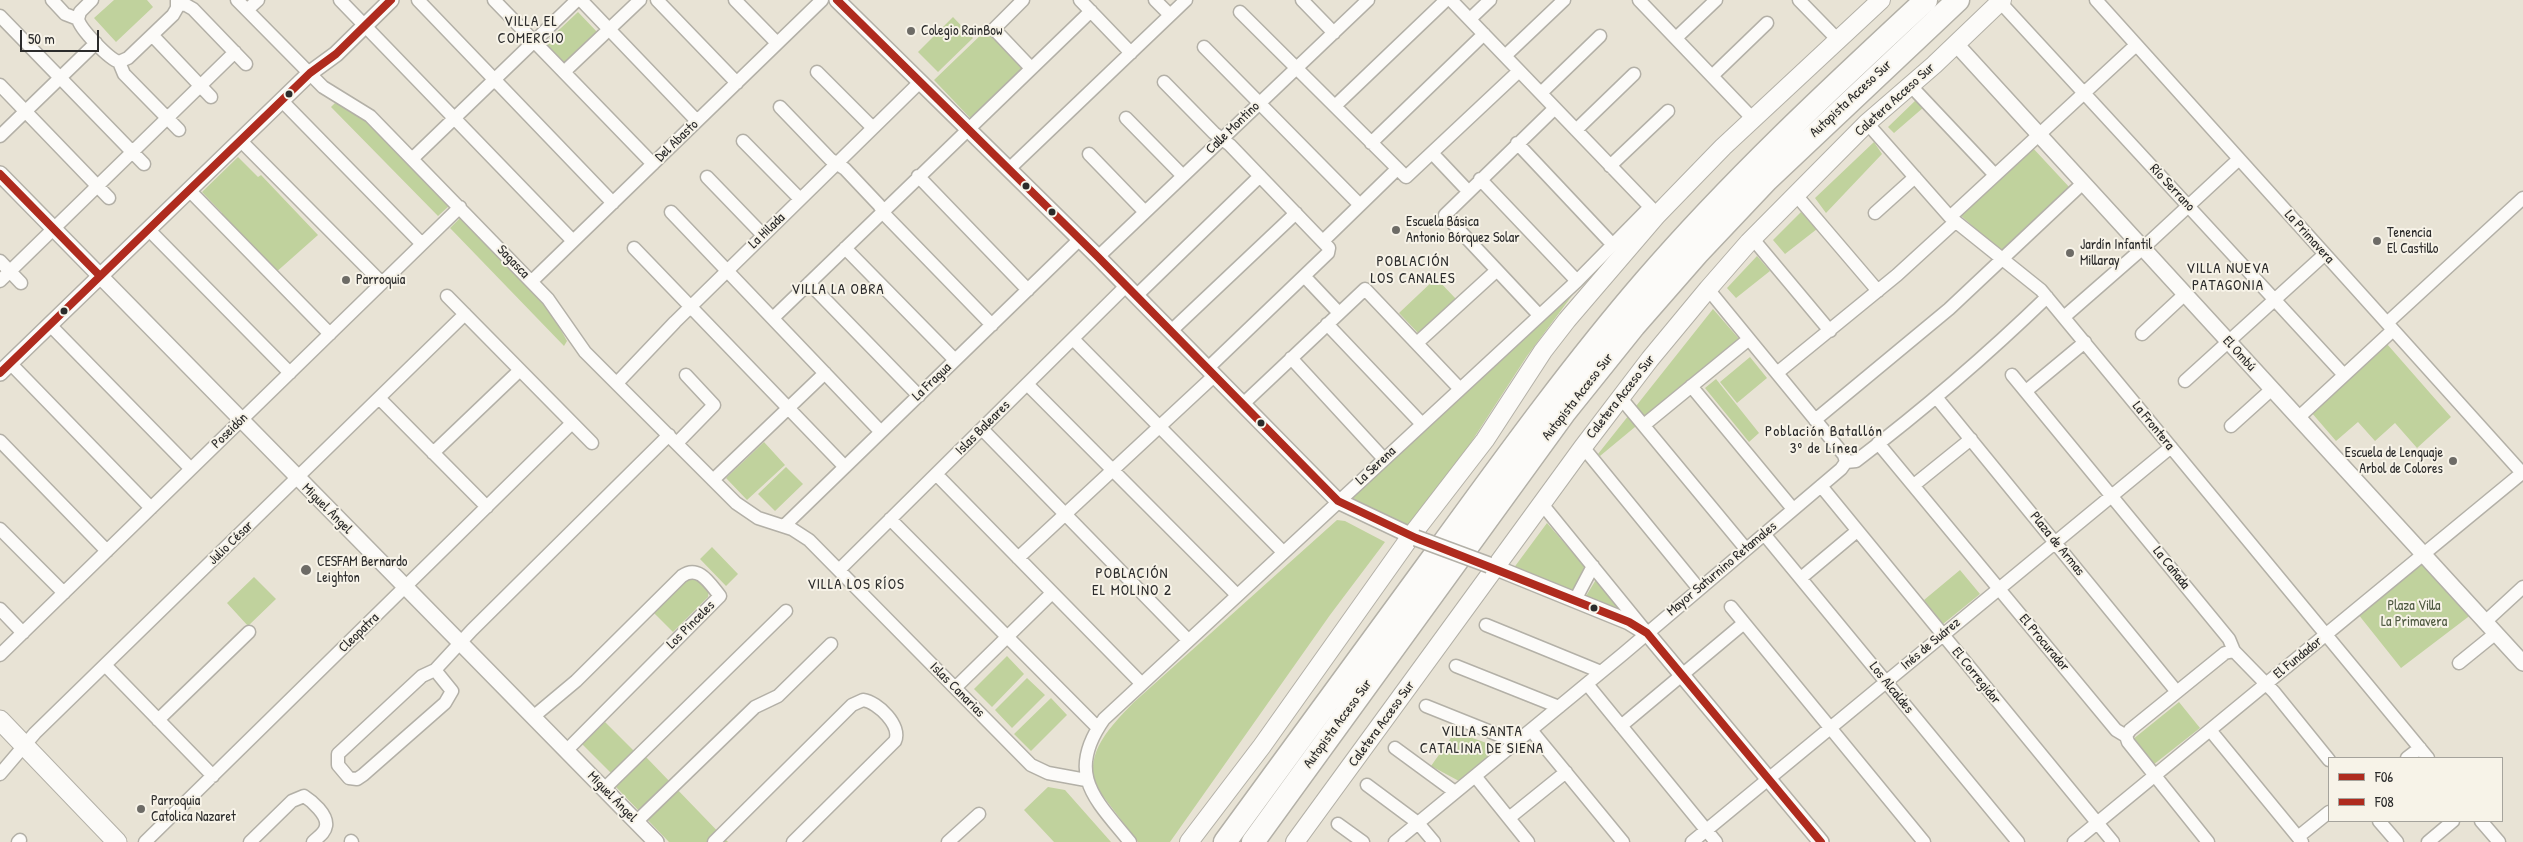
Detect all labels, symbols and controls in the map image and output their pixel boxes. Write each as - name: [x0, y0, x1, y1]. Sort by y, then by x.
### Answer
- district label: VILLA EL COMERCIO: [496, 13, 566, 48]
- scale bar: [22, 20, 101, 52]
- place label: Colegio RainBow: [921, 23, 1002, 39]
- marker: Colegio RainBow: [905, 25, 917, 37]
- text: 50 m: [28, 28, 55, 49]
- street label: Autopista Acceso Sur: [1807, 57, 1895, 141]
- street label: Caletera Acceso Sur: [1852, 60, 1938, 140]
- unlabelled marker: [284, 89, 294, 99]
- street label: Calle Montino: [1203, 98, 1263, 158]
- street label: Del Abasto: [652, 117, 702, 165]
- street label: Río Serrano: [2146, 161, 2198, 215]
- unlabelled marker: [1021, 181, 1031, 191]
- unlabelled marker: [1047, 207, 1057, 217]
- street label: La Primavera: [2281, 207, 2337, 267]
- street label: La Hilada: [745, 210, 789, 252]
- place label: Escuela Básica Antonio Bórquez Solar: [1406, 214, 1520, 246]
- marker: Escuela Básica Antonio Bórquez Solar: [1390, 224, 1402, 236]
- place label: Tenencia El Castillo: [2387, 225, 2438, 258]
- marker: Tenencia El Castillo: [2371, 235, 2383, 247]
- place label: Jardín Infantil Millaray: [2080, 237, 2152, 270]
- street label: Sagasca: [493, 242, 533, 282]
- marker: Jardín Infantil Millaray: [2064, 247, 2076, 259]
- district label: POBLACIÓN LOS CANALES: [1369, 253, 1457, 288]
- district label: VILLA NUEVA PATAGONIA: [2185, 260, 2271, 295]
- place label: Parroquia: [356, 272, 405, 288]
- marker: Parroquia: [340, 274, 352, 286]
- district label: VILLA LA OBRA: [790, 281, 886, 299]
- unlabelled marker: [59, 306, 69, 316]
- street label: El Ombú: [2219, 333, 2259, 375]
- street label: Autopista Acceso Sur: [1539, 350, 1617, 444]
- street label: Caletera Acceso Sur: [1583, 352, 1659, 442]
- street label: La Fragua: [909, 360, 955, 404]
- street label: Islas Baleares: [952, 397, 1014, 459]
- street label: La Frontera: [2128, 398, 2178, 454]
- street label: Poseidón: [208, 410, 252, 452]
- unlabelled marker: [1256, 418, 1266, 428]
- district label: Población Batallón 3º de Línea: [1763, 423, 1885, 458]
- street label: La Serena: [1352, 443, 1400, 489]
- place label: Escuela de Lenguaje Arbol de Colores: [2345, 445, 2443, 478]
- marker: Escuela de Lenguaje Arbol de Colores: [2447, 455, 2459, 467]
- street label: Miguel Ángel: [298, 480, 356, 538]
- street label: Plaza de Armas: [2026, 509, 2088, 579]
- street label: Julio César: [205, 518, 257, 568]
- street label: Mayor Saturnino Retamales: [1664, 518, 1780, 620]
- street label: La Cañada: [2149, 543, 2193, 593]
- place label: CESFAM Bernardo Leighton: [317, 554, 407, 586]
- marker: CESFAM Bernardo Leighton: [299, 563, 313, 577]
- district label: POBLACIÓN EL MOLINO 2: [1091, 565, 1173, 600]
- district label: VILLA LOS RÍOS: [805, 576, 907, 594]
- street label: Los Pinceles: [663, 597, 719, 653]
- park label: Plaza Villa La Primavera: [2381, 598, 2447, 630]
- unlabelled marker: [1589, 603, 1599, 613]
- street label: Cleopatra: [335, 610, 383, 656]
- street label: El Procurador: [2015, 611, 2073, 675]
- street label: Inés de Suárez: [1898, 614, 1964, 674]
- street label: El Fundador: [2270, 633, 2326, 683]
- street label: El Corregidor: [1948, 644, 2004, 708]
- street label: Islas Canarias: [926, 659, 988, 721]
- street label: Los Alcaldes: [1865, 659, 1917, 717]
- street label: Autopista Acceso Sur: [1300, 676, 1376, 772]
- street label: Caletera Acceso Sur: [1345, 678, 1419, 770]
- district label: VILLA SANTA CATALINA DE SIENA: [1418, 723, 1546, 758]
- legend: [2328, 757, 2503, 822]
- text: F06: [2375, 766, 2393, 787]
- street label: Miguel Ángel: [584, 768, 640, 826]
- text: F08: [2375, 791, 2394, 812]
- place label: Parroquia Catolica Nazaret: [151, 793, 236, 826]
- marker: Parroquia Catolica Nazaret: [135, 803, 147, 815]

